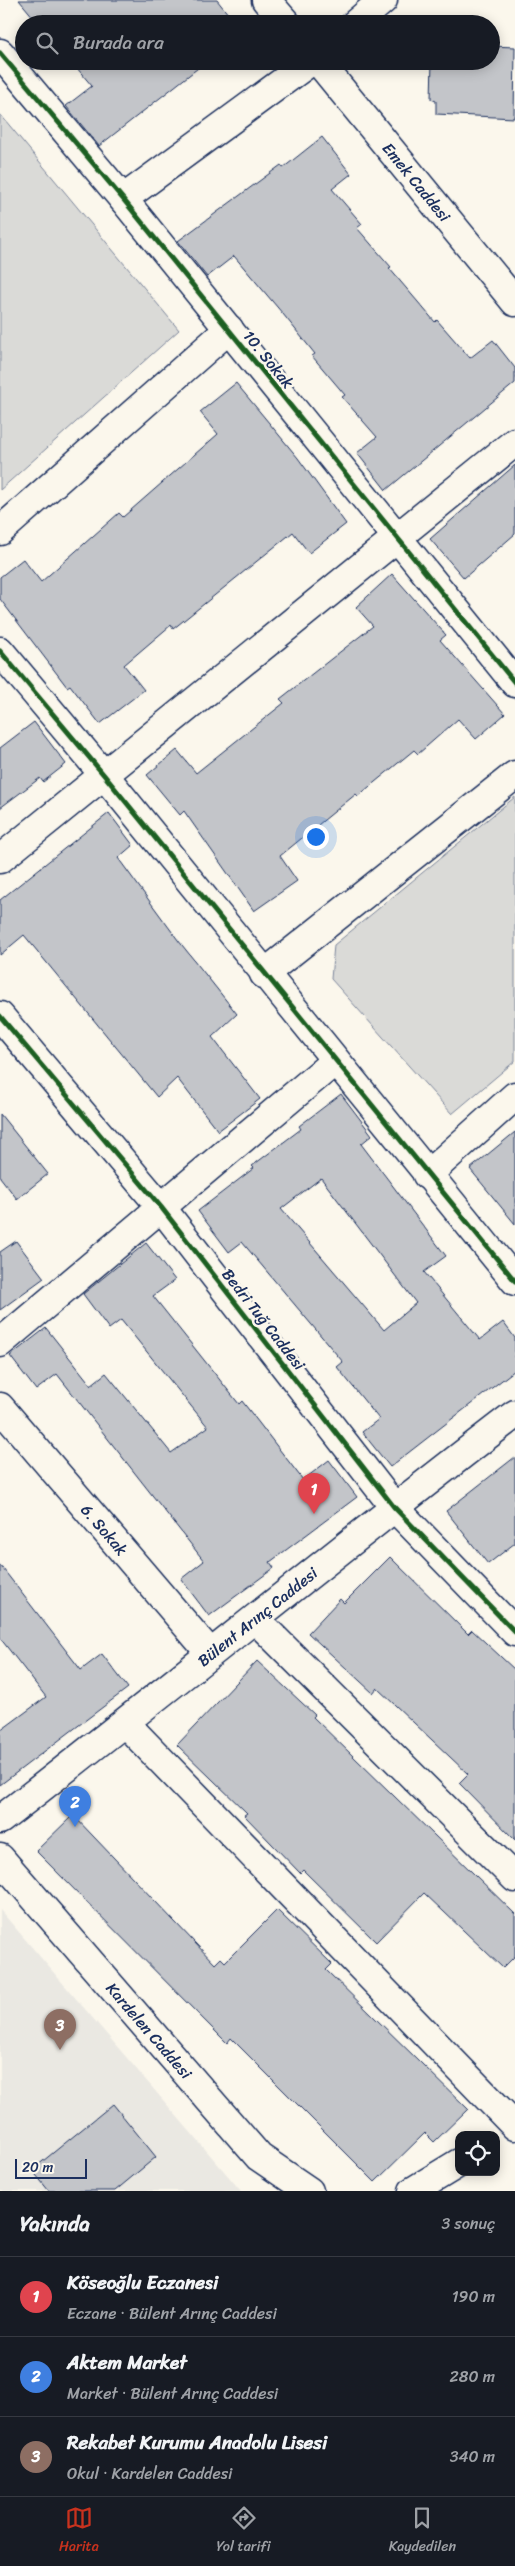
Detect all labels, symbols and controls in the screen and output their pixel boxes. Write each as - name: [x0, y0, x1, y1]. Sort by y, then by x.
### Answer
- search box: [15, 15, 500, 70]
- text: Burada ara: [73, 26, 164, 59]
- icon: search: [33, 29, 61, 57]
- street label: Emek Caddesi: [375, 136, 458, 229]
- street label: 10. Sokak: [236, 323, 302, 396]
- your location: [303, 824, 329, 850]
- street label: Bedri Tuğ Caddesi: [214, 1262, 313, 1377]
- pin: 1: [298, 1473, 330, 1514]
- street label: 6. Sokak: [73, 1497, 135, 1563]
- street label: Bülent Arınç Caddesi: [191, 1559, 325, 1674]
- pin: 2: [59, 1786, 91, 1827]
- street label: Kardelen Caddesi: [98, 1975, 200, 2086]
- pin: 3: [44, 2009, 76, 2050]
- map controls: [455, 2131, 500, 2176]
- button: locate: [455, 2131, 500, 2176]
- text: 20 m: [22, 2155, 53, 2180]
- scale bar: [15, 2156, 88, 2179]
- text: Yakında: [20, 2205, 90, 2243]
- text: 3 sonuç: [441, 2209, 495, 2238]
- text: Köseoğlu Eczanesi: [67, 2266, 218, 2299]
- text: 1: [33, 2282, 39, 2311]
- text: 190 m: [452, 2282, 495, 2311]
- text: Eczane · Bülent Arınç Caddesi: [67, 2299, 277, 2328]
- text: Aktem Market: [67, 2346, 187, 2379]
- text: 2: [31, 2362, 41, 2391]
- text: 280 m: [450, 2362, 495, 2391]
- text: Market · Bülent Arınç Caddesi: [67, 2379, 278, 2408]
- text: Rekabet Kurumu Anadolu Lisesi: [67, 2426, 327, 2459]
- text: 3: [32, 2442, 40, 2471]
- text: 340 m: [450, 2442, 495, 2471]
- text: Okul · Kardelen Caddesi: [67, 2459, 233, 2488]
- tab: Harita: [59, 2504, 99, 2559]
- tab: Yol tarifi: [217, 2504, 271, 2559]
- tab: Kaydedilen: [389, 2504, 456, 2559]

